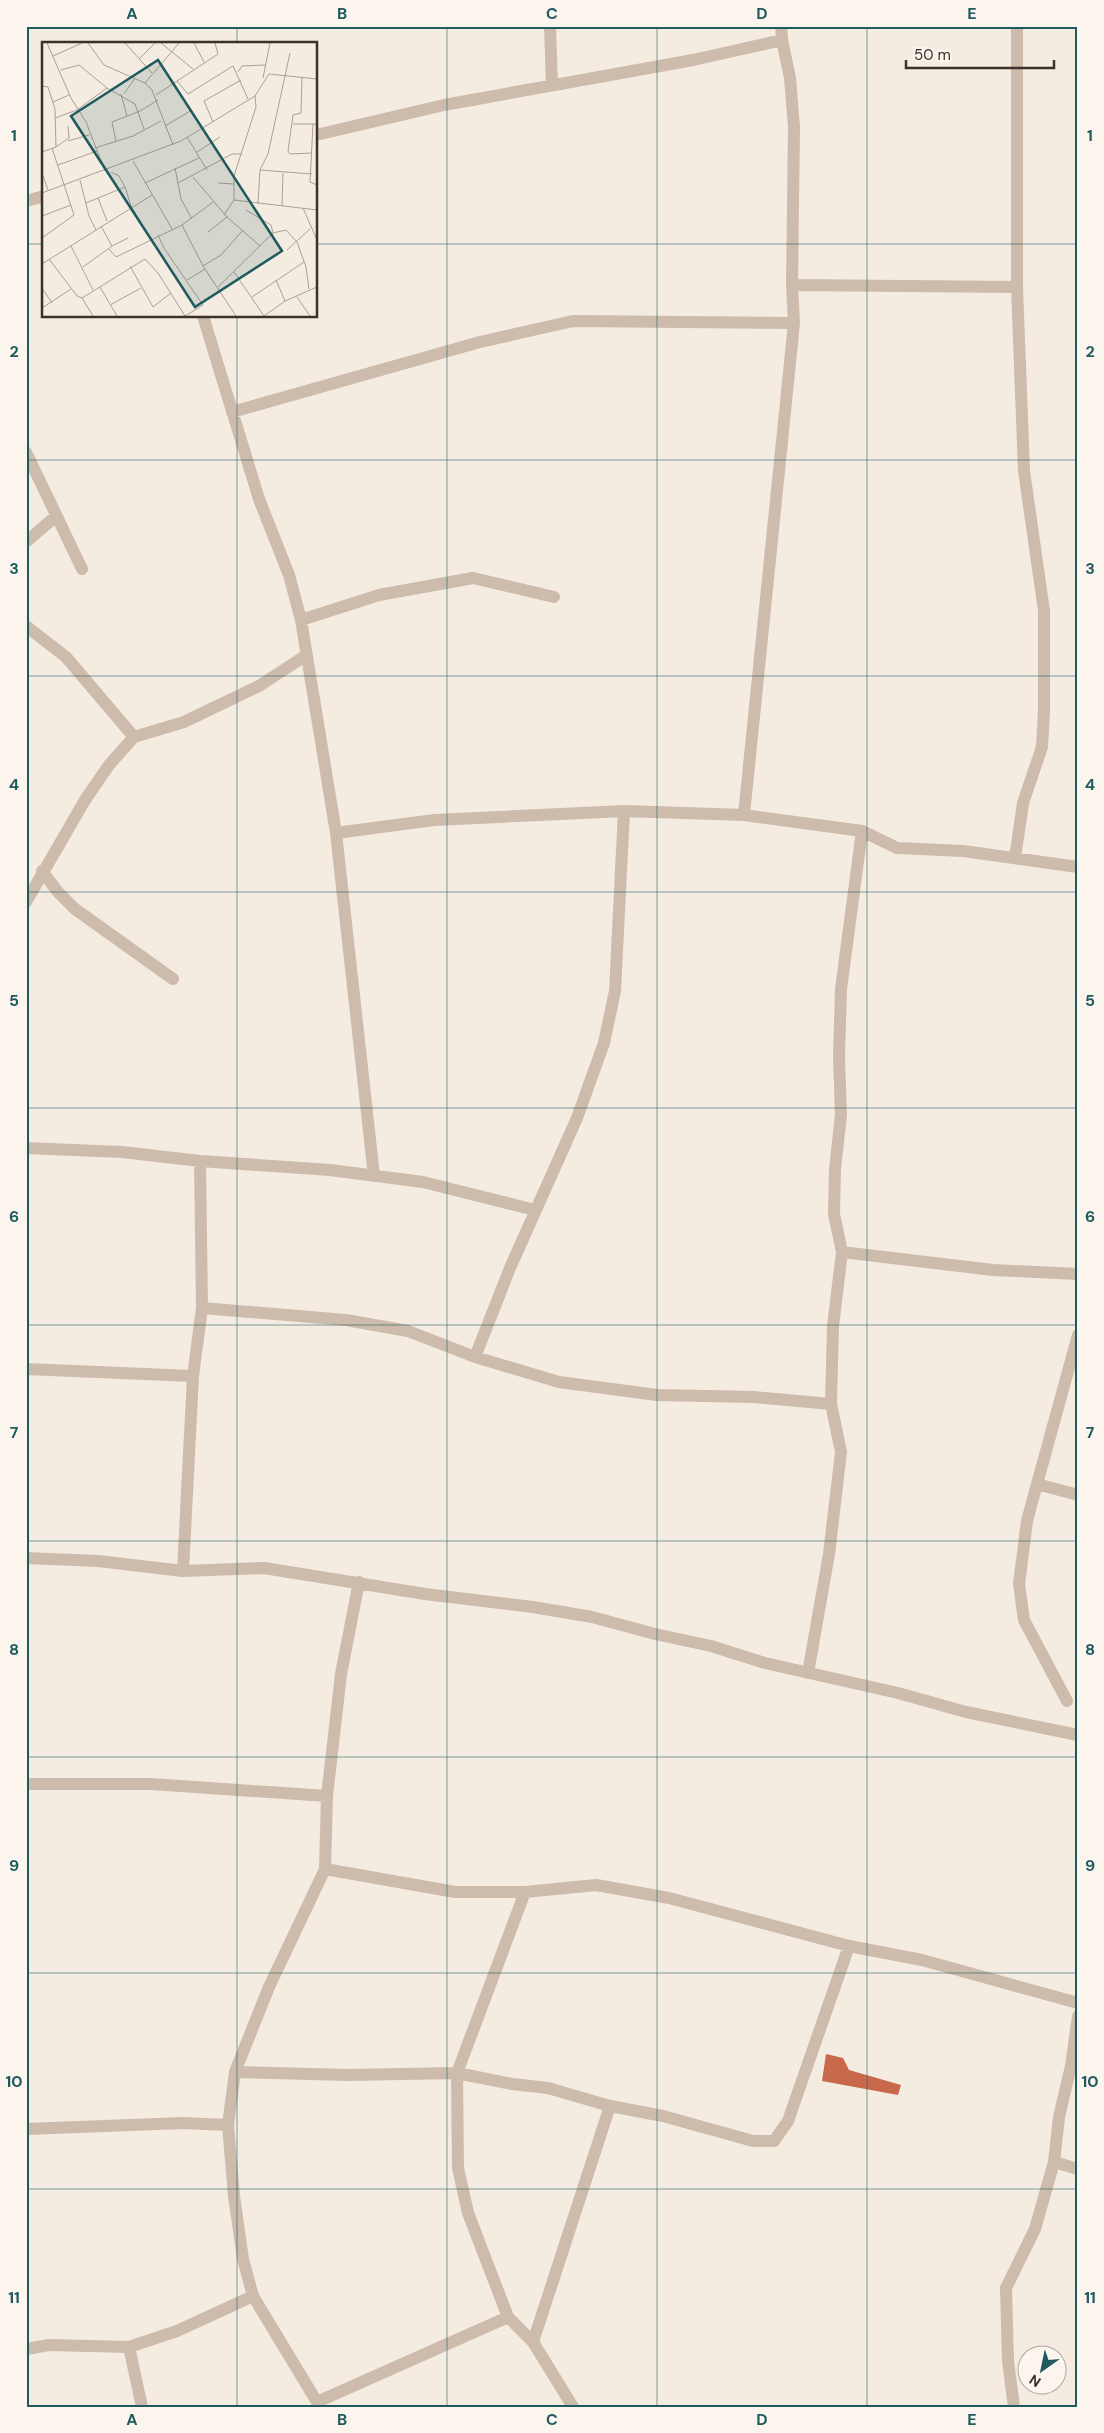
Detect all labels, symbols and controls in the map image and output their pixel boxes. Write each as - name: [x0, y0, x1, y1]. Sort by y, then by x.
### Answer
- text: A: [126, 3, 138, 24]
- text: B: [337, 3, 347, 24]
- text: C: [546, 3, 558, 24]
- text: D: [756, 3, 768, 24]
- text: E: [967, 3, 977, 24]
- scale bar: [906, 38, 1054, 70]
- inset map: [42, 42, 318, 318]
- text: 50 m: [914, 45, 951, 65]
- text: 1: [11, 125, 17, 146]
- text: 1: [1087, 125, 1093, 146]
- text: 2: [9, 341, 19, 362]
- text: 2: [1085, 341, 1095, 362]
- text: 3: [9, 558, 19, 579]
- text: 3: [1085, 558, 1095, 579]
- text: 4: [9, 774, 19, 795]
- text: 4: [1085, 774, 1095, 795]
- text: 5: [9, 990, 19, 1011]
- text: 5: [1085, 990, 1095, 1011]
- text: 6: [9, 1206, 19, 1227]
- text: 6: [1085, 1206, 1095, 1227]
- text: 7: [10, 1422, 19, 1443]
- text: 7: [1086, 1422, 1095, 1443]
- text: 8: [9, 1639, 19, 1660]
- text: 8: [1085, 1639, 1095, 1660]
- text: 9: [9, 1855, 19, 1876]
- text: 9: [1085, 1855, 1095, 1876]
- text: 10: [5, 2071, 23, 2092]
- text: 10: [1081, 2071, 1099, 2092]
- text: 11: [8, 2287, 20, 2308]
- text: 11: [1084, 2287, 1096, 2308]
- north arrow: [1016, 2346, 1066, 2396]
- text: N: [1026, 2371, 1044, 2391]
- text: A: [126, 2409, 138, 2430]
- text: B: [337, 2409, 347, 2430]
- text: C: [546, 2409, 558, 2430]
- text: D: [756, 2409, 768, 2430]
- text: E: [967, 2409, 977, 2430]

